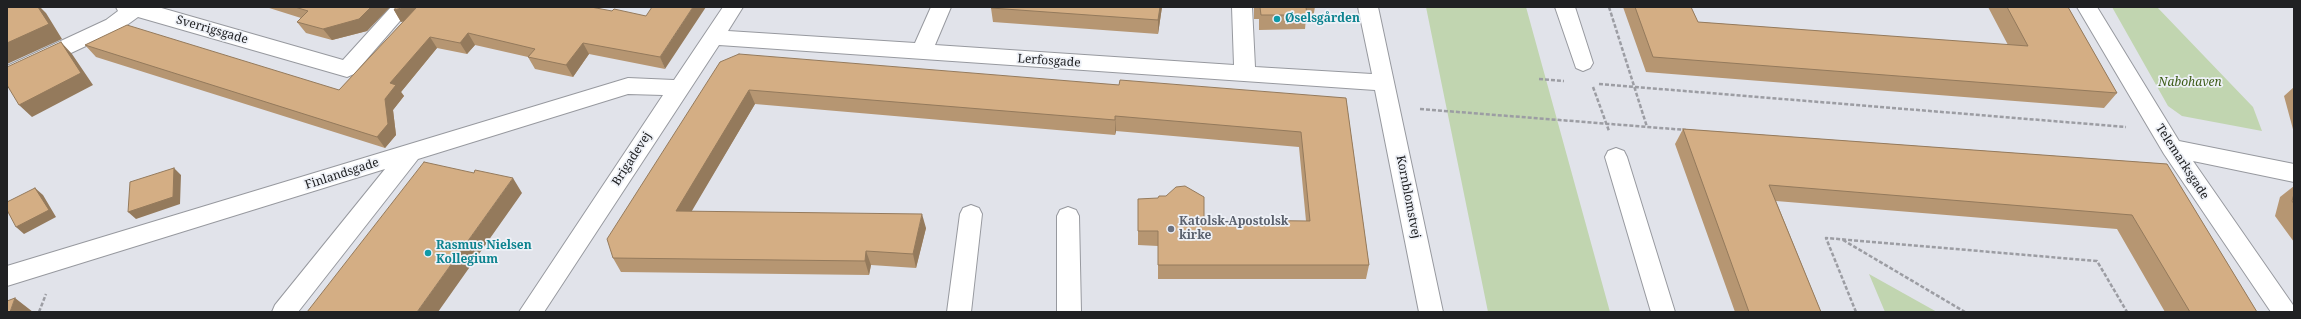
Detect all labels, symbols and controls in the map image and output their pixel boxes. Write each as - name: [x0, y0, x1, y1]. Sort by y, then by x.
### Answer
- place label: Øselsgården: [1285, 12, 1360, 26]
- street label: Sverrigsgade: [174, 13, 250, 47]
- marker: Øselsgården: [1272, 14, 1282, 24]
- street label: Lerfosgade: [1017, 52, 1081, 70]
- park label: Nabohaven: [2158, 76, 2222, 90]
- street label: Telemarksgade: [2152, 122, 2212, 202]
- street label: Brigadevej: [609, 129, 655, 189]
- street label: Kornblomstvej: [1393, 154, 1423, 240]
- street label: Finlandsgade: [303, 155, 381, 193]
- place label: Katolsk-Apostolsk kirke: [1179, 215, 1288, 243]
- marker: Katolsk-Apostolsk kirke: [1166, 224, 1176, 234]
- place label: Rasmus Nielsen Kollegium: [436, 239, 532, 267]
- marker: Rasmus Nielsen Kollegium: [423, 248, 433, 258]

